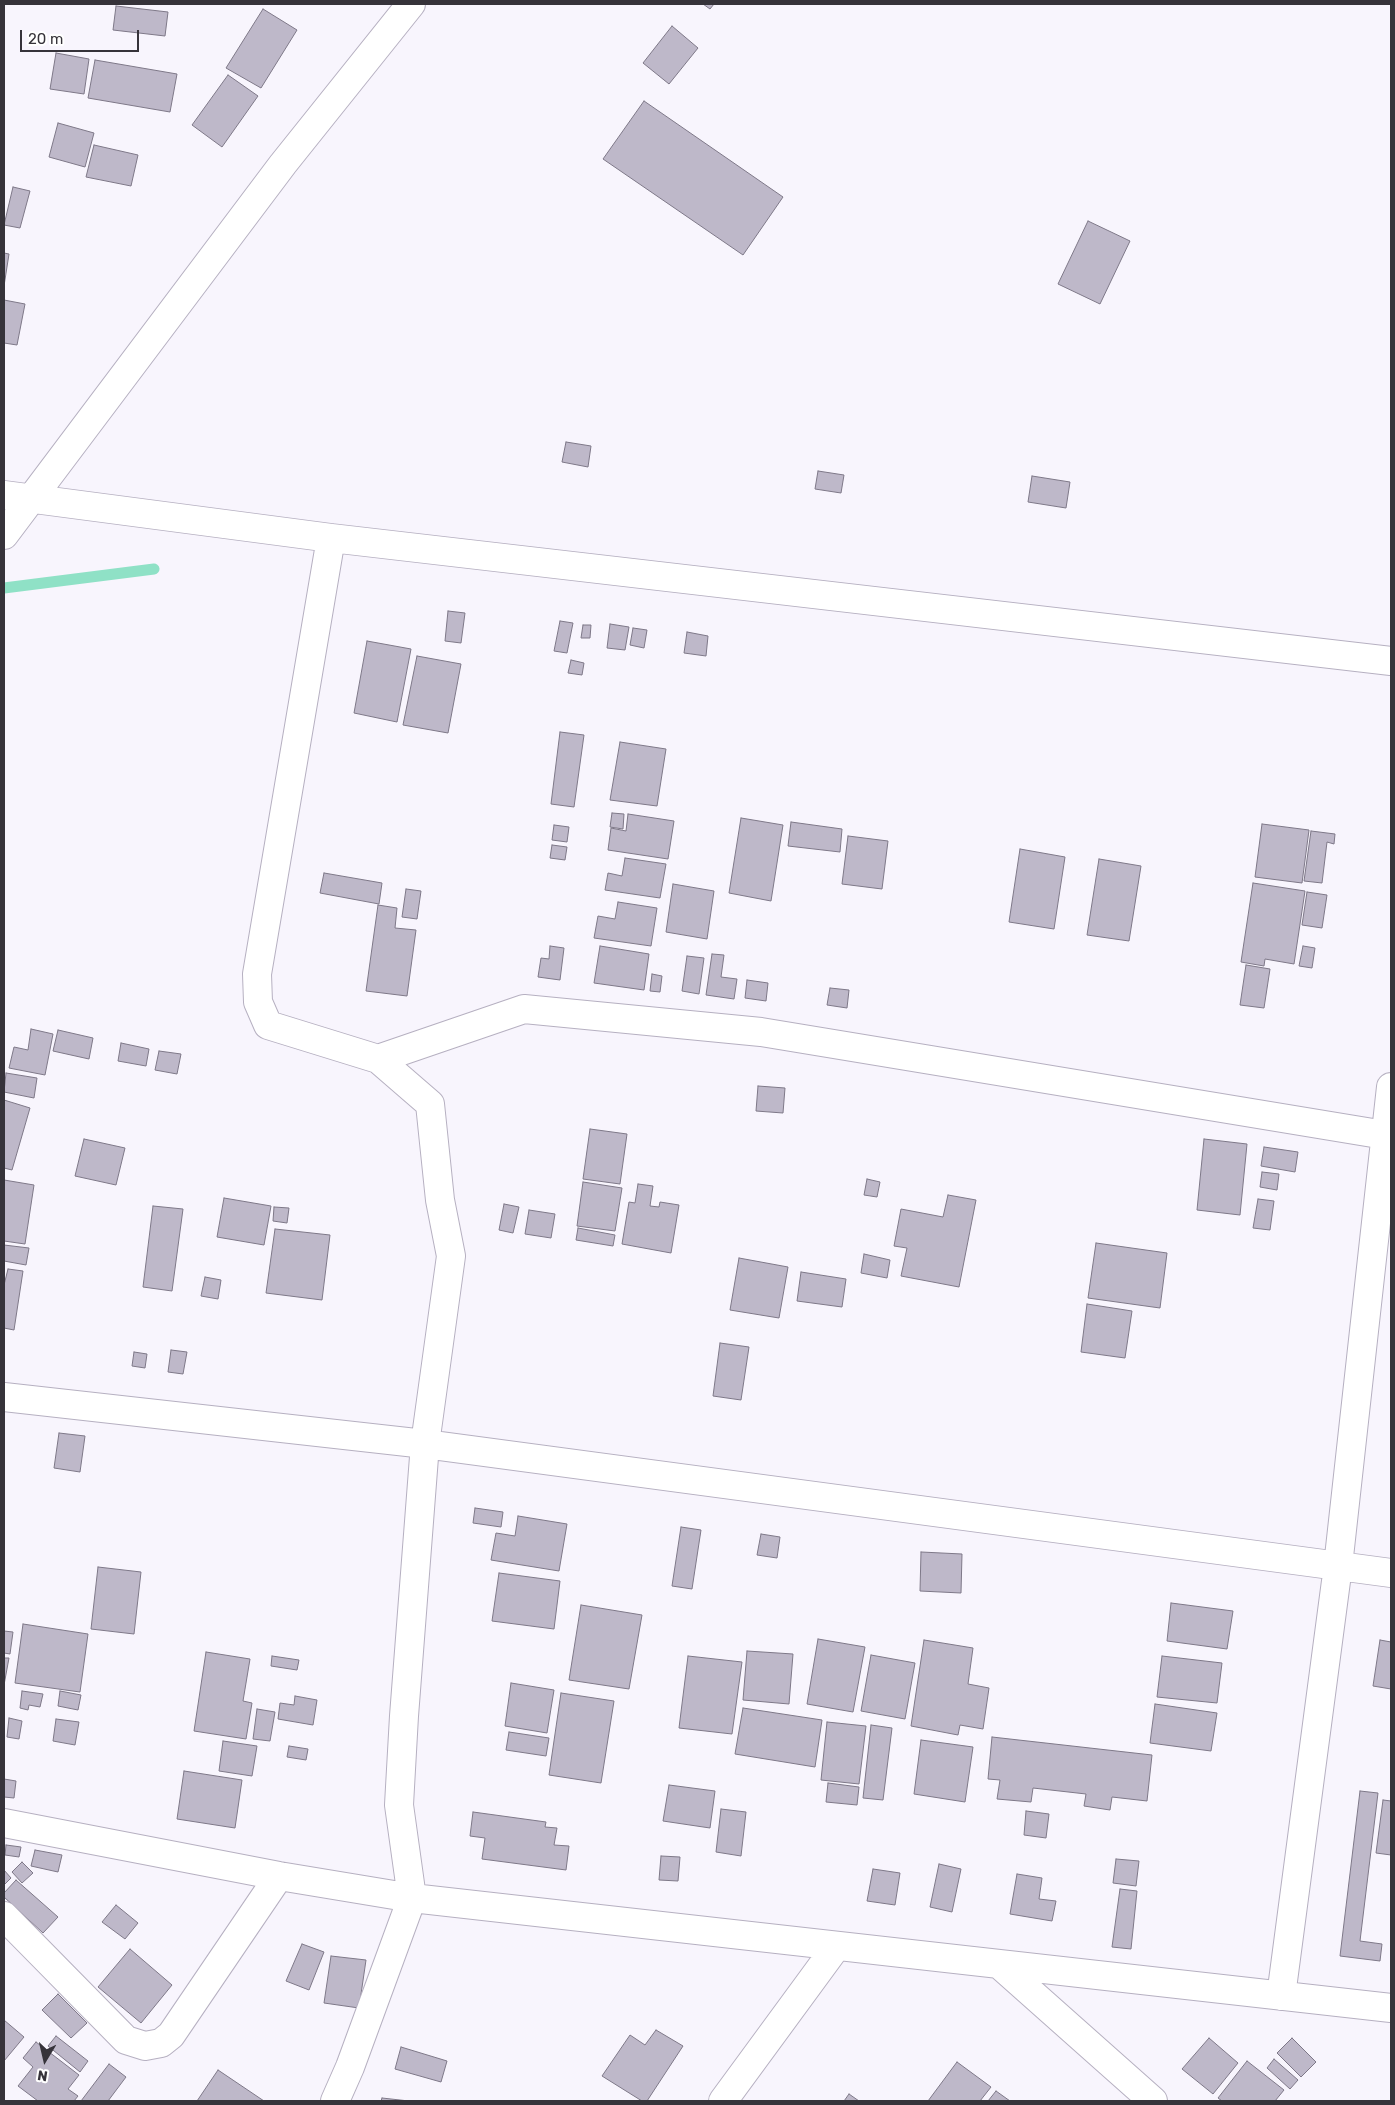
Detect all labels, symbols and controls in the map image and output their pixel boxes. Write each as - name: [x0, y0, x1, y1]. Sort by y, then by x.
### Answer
- scale bar: [22, 20, 141, 52]
- text: 20 m: [28, 30, 63, 48]
- north arrow: [20, 2035, 70, 2085]
- text: N: [36, 2066, 49, 2084]

